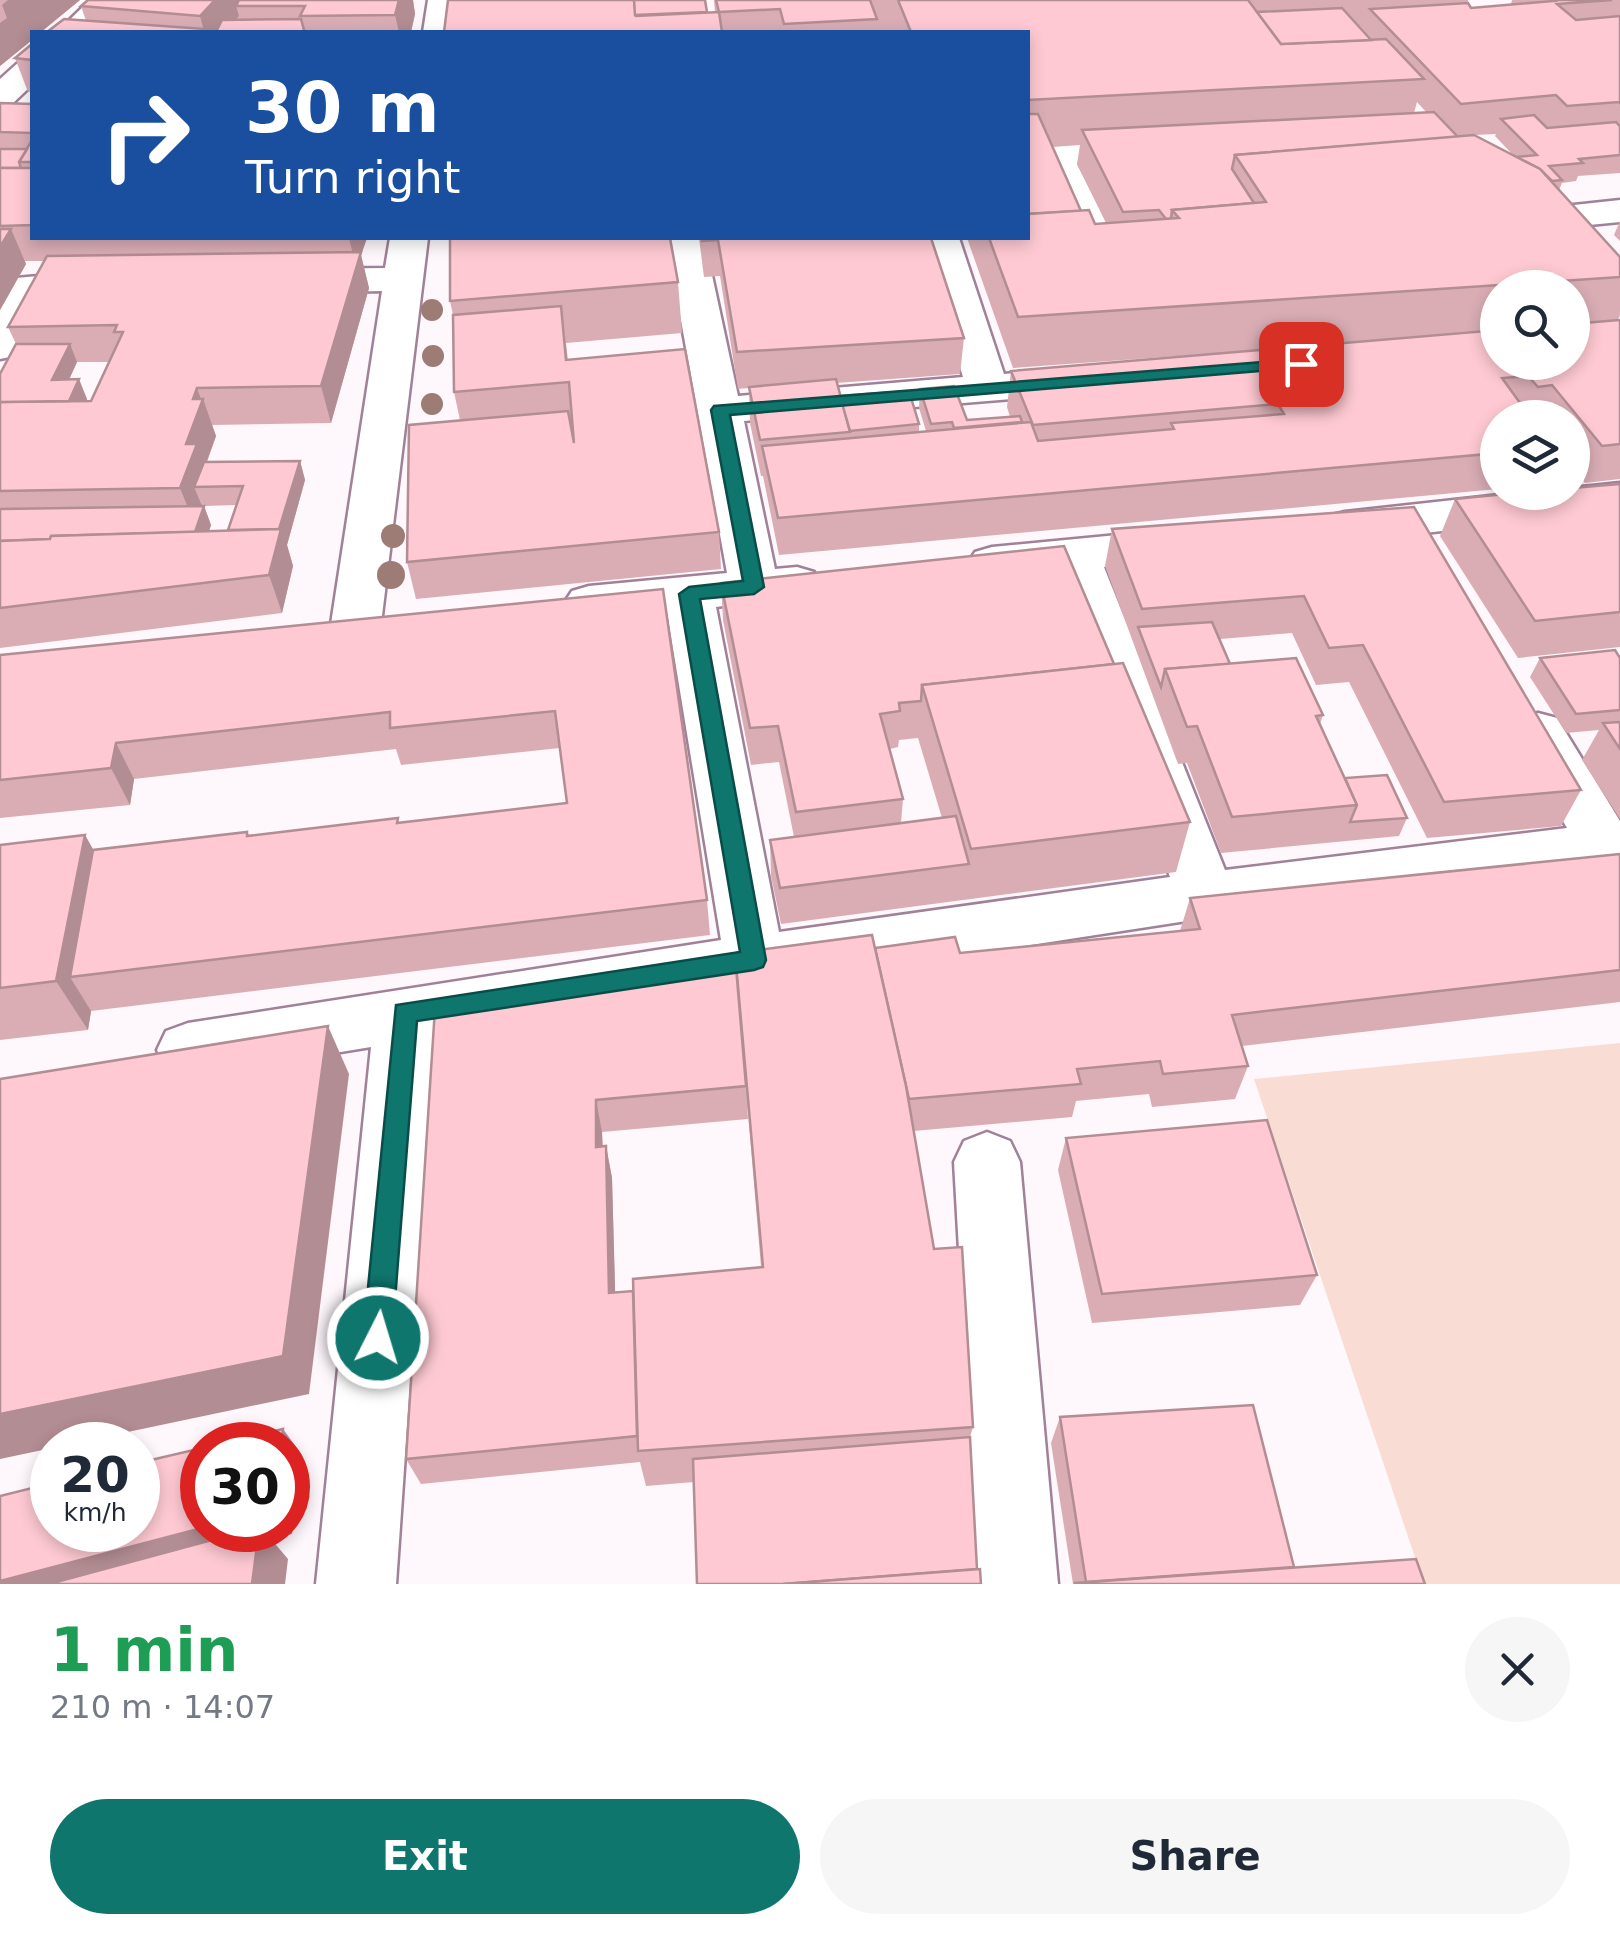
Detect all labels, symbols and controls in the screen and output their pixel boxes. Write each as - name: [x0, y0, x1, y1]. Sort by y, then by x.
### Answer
- text: 30 m: [245, 67, 440, 149]
- icon: right: [80, 70, 210, 200]
- text: Turn right: [245, 151, 460, 204]
- map controls: [1480, 270, 1590, 510]
- button: search: [1480, 270, 1590, 380]
- pin: [1259, 322, 1344, 407]
- icon: arrive: [1274, 337, 1329, 392]
- button: layers: [1480, 400, 1590, 510]
- position arrow: [326, 1286, 430, 1390]
- speed limit sign: 30: [180, 1422, 310, 1552]
- text: 20: [60, 1446, 130, 1504]
- text: km/h: [63, 1498, 127, 1527]
- text: 1 min: [50, 1615, 238, 1685]
- button: close: [1465, 1617, 1570, 1722]
- text: 210 m · 14:07: [50, 1688, 275, 1726]
- button: Exit: [50, 1799, 800, 1914]
- button: Share: [820, 1799, 1570, 1914]

